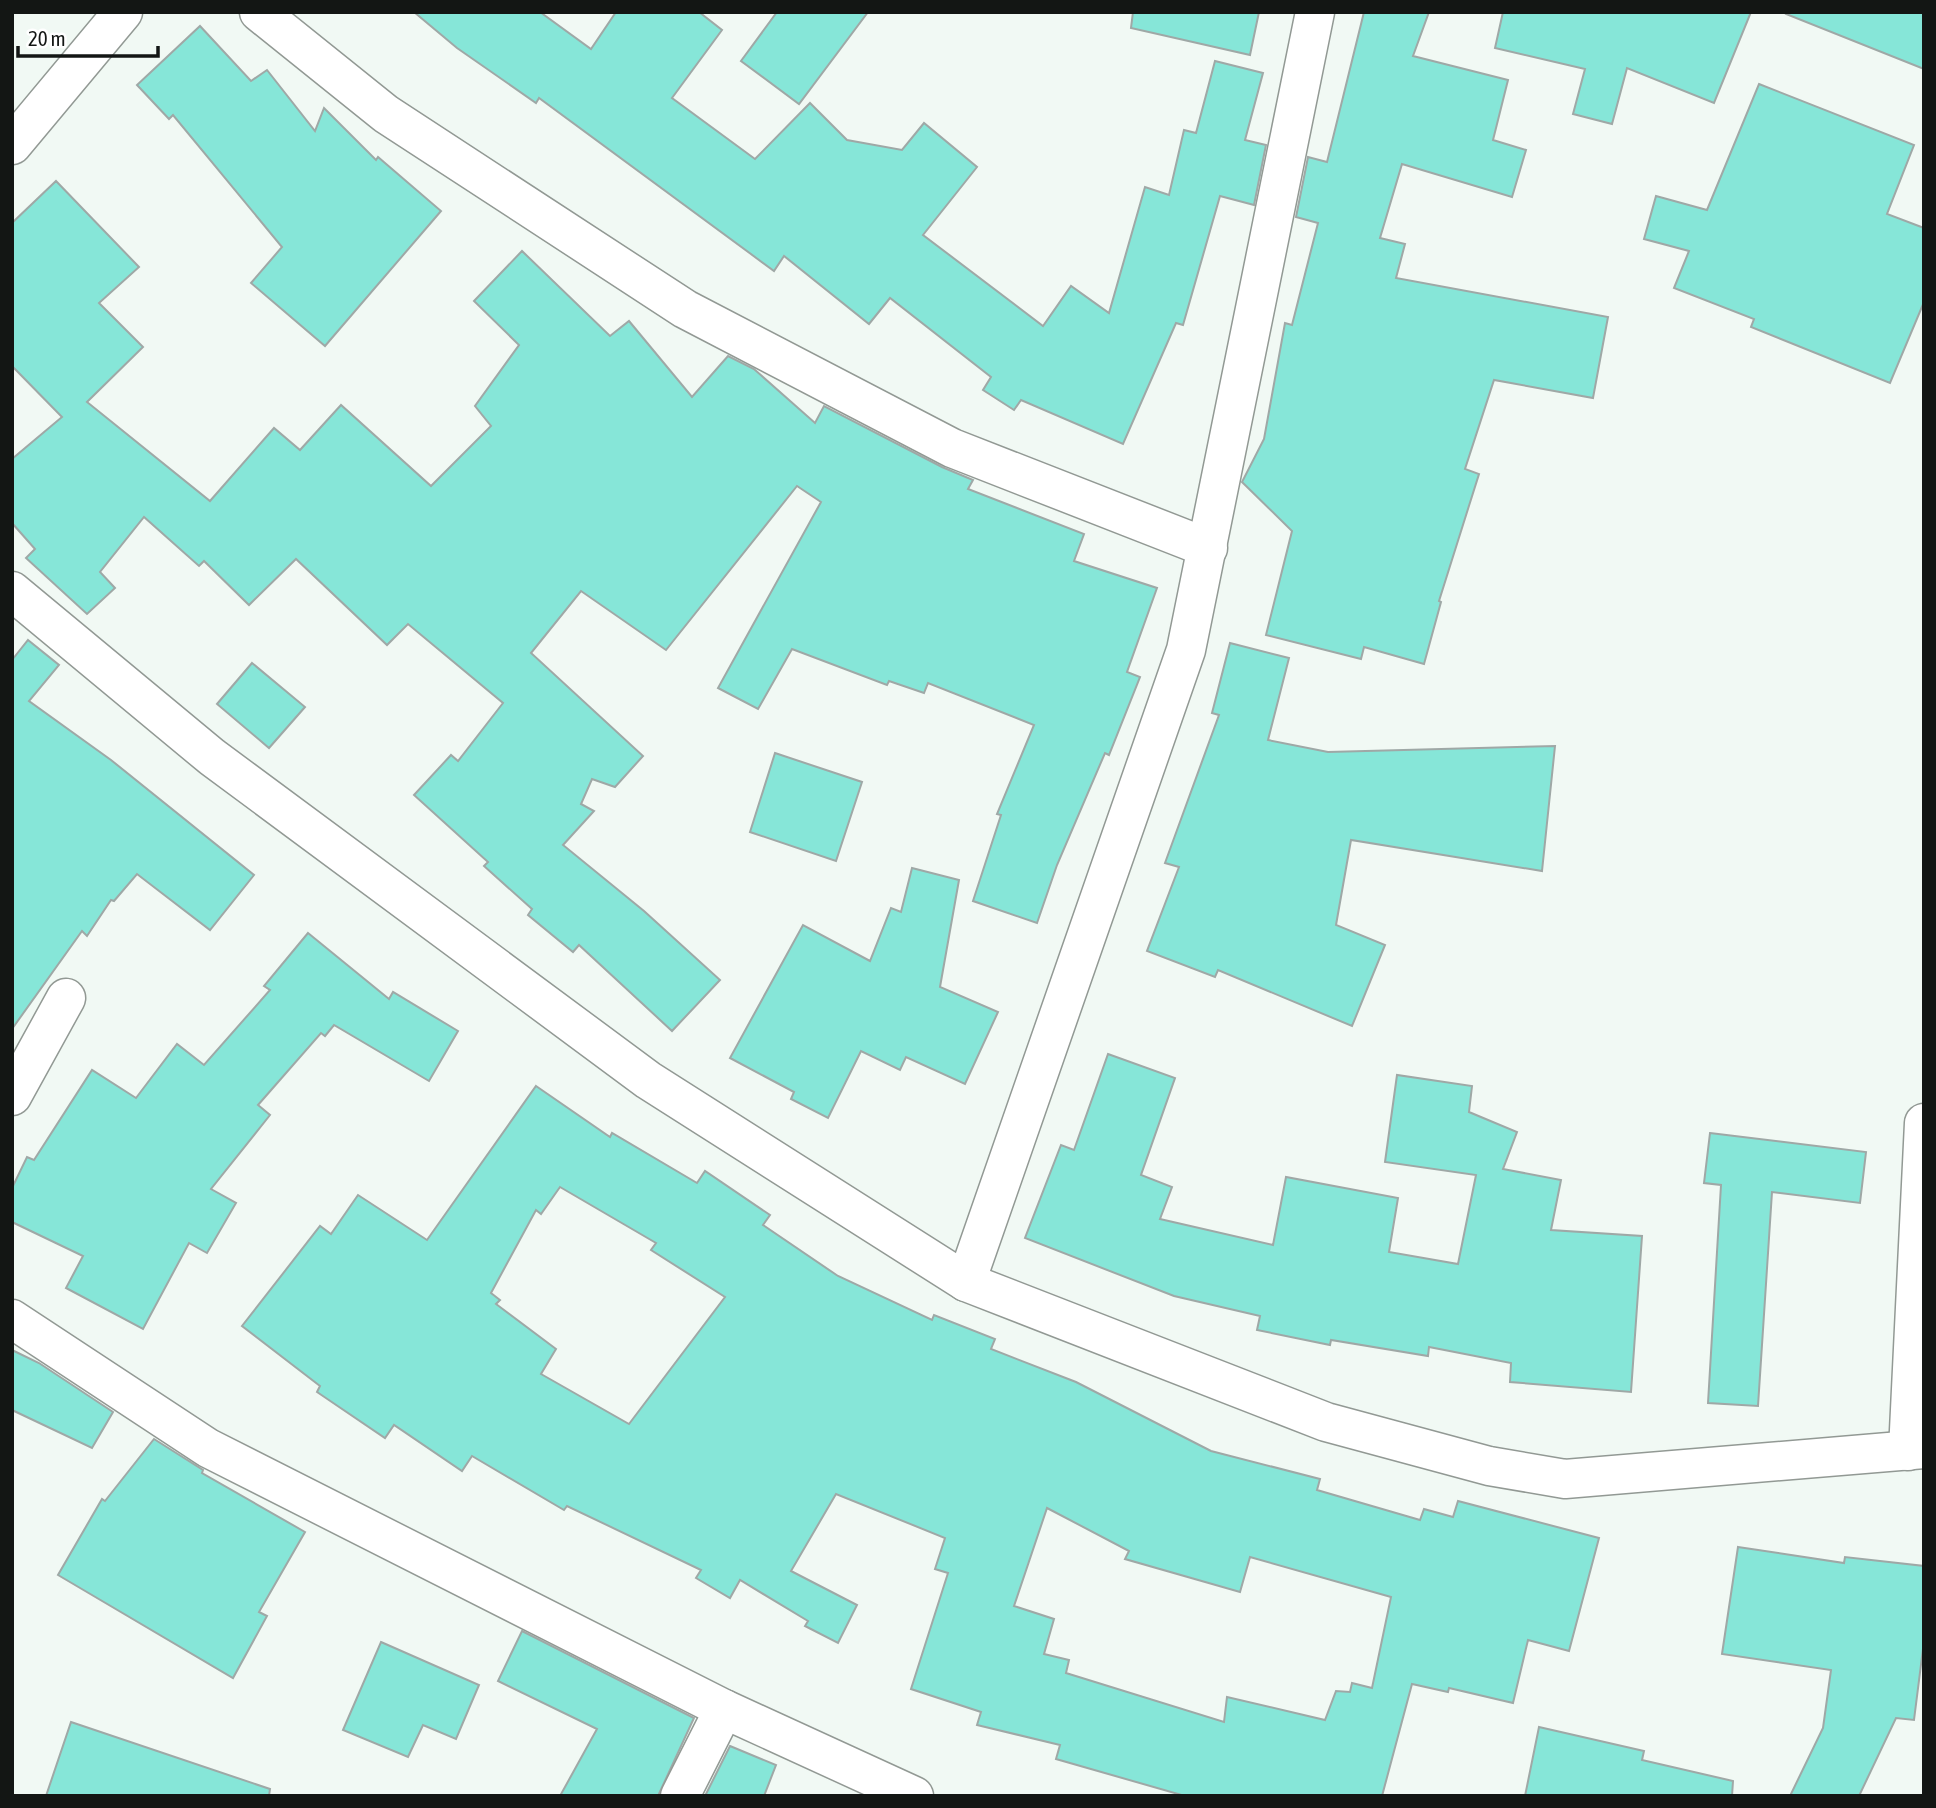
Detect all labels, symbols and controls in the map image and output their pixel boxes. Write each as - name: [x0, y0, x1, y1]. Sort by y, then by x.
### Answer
- scale bar: [18, 14, 158, 58]
- text: 20 m: [28, 26, 66, 50]

